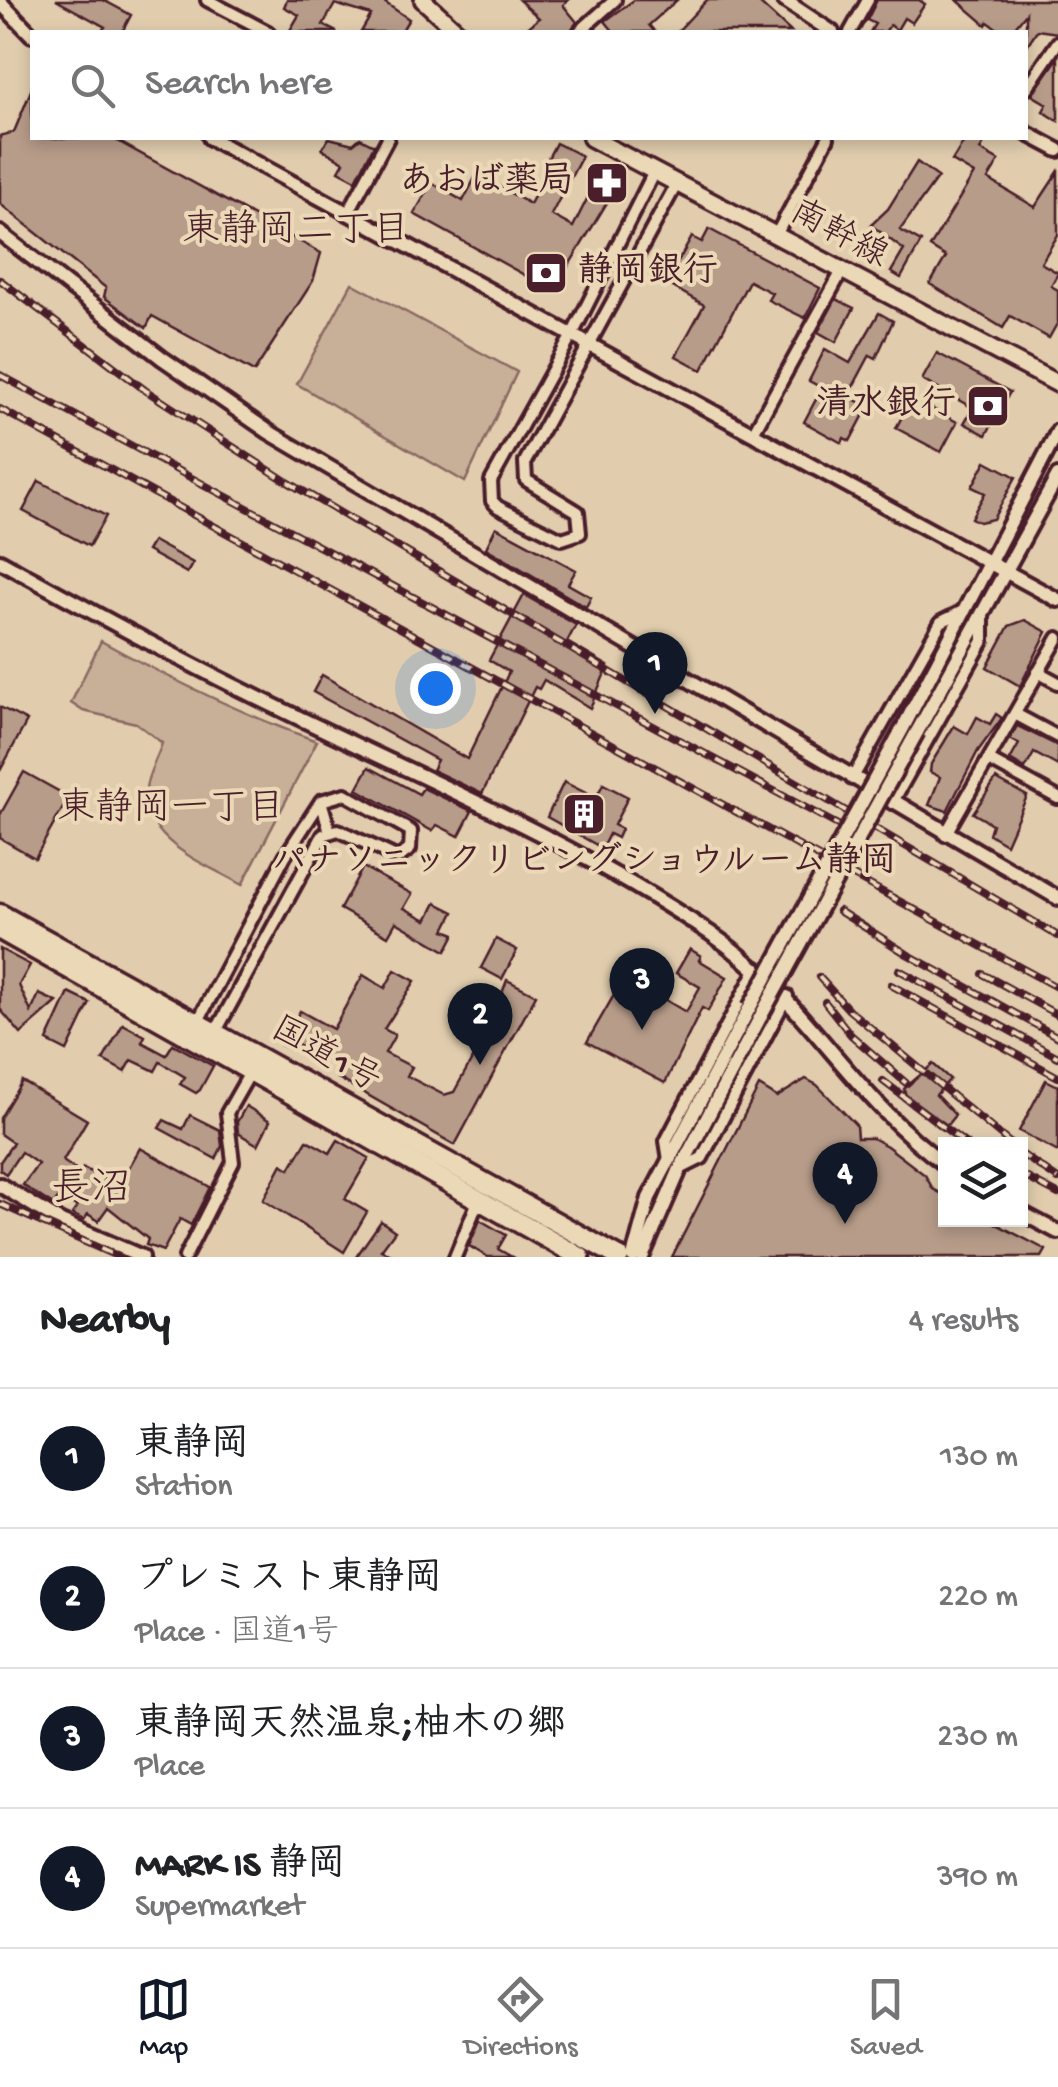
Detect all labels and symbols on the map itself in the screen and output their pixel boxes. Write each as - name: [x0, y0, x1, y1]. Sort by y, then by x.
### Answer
- pharmacy icon: あおば薬局: [584, 160, 630, 206]
- place label: あおば薬局: [399, 161, 574, 204]
- street label: 南幹線: [782, 191, 895, 279]
- district label: 東静岡二丁目: [182, 208, 410, 255]
- bank icon: 静岡銀行: [523, 250, 569, 296]
- place label: 静岡銀行: [578, 251, 718, 294]
- bank icon: 清水銀行: [965, 383, 1011, 429]
- place label: 清水銀行: [816, 384, 956, 427]
- pin: 1: [622, 632, 688, 714]
- your location: [410, 663, 461, 714]
- district label: 東静岡一丁目: [57, 786, 285, 833]
- building icon: パナソニックリビングショウルーム静岡: [561, 791, 607, 837]
- place label: パナソニックリビングショウルーム静岡: [272, 841, 896, 884]
- pin: 3: [610, 948, 674, 1030]
- pin: 2: [448, 982, 512, 1065]
- street label: 国道1号: [263, 1009, 388, 1104]
- pin: 4: [812, 1142, 878, 1224]
- district label: 長沼: [51, 1168, 131, 1215]

